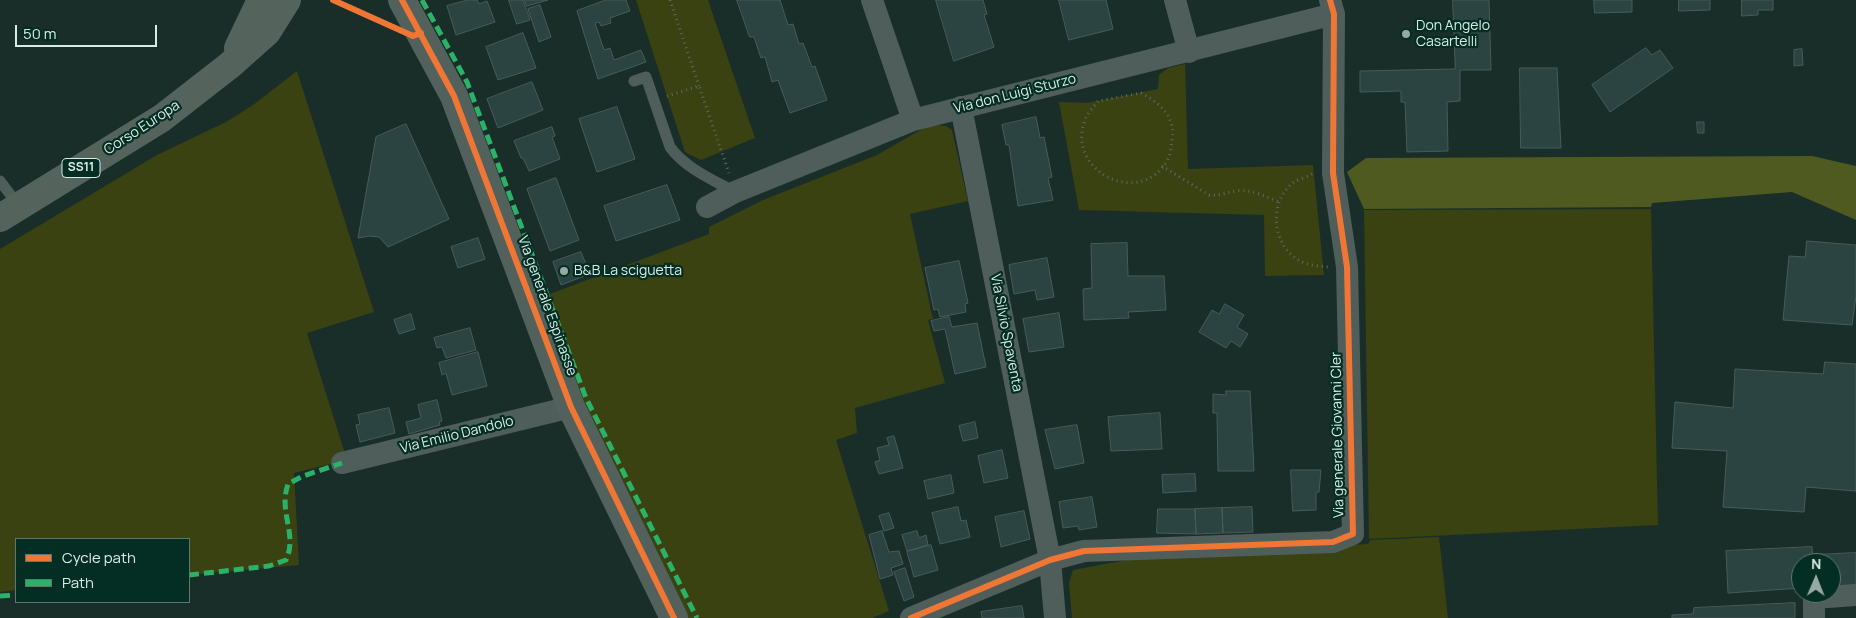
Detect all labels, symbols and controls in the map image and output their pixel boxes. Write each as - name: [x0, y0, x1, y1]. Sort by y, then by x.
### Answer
- scale bar: [18, 15, 160, 47]
- place label: Don Angelo Casartelli: [1416, 18, 1490, 50]
- text: 50 m: [23, 23, 57, 44]
- marker: Don Angelo Casartelli: [1400, 28, 1412, 40]
- street label: Via don Luigi Sturzo: [952, 71, 1078, 117]
- street label: Corso Europa: [101, 97, 183, 159]
- road number: SS11: [62, 158, 100, 178]
- street label: Via generale Espinasse: [514, 234, 580, 378]
- place label: B&B La sciguetta: [574, 263, 682, 279]
- marker: B&B La sciguetta: [558, 265, 570, 277]
- street label: Via Silvio Spaventa: [986, 273, 1026, 393]
- street label: Via generale Giovanni Cler: [1328, 352, 1348, 518]
- street label: Via Emilio Dandolo: [399, 413, 515, 457]
- legend: [15, 538, 190, 603]
- text: Cycle path: [62, 547, 136, 568]
- north arrow: [1791, 553, 1841, 603]
- text: N: [1811, 554, 1821, 573]
- text: Path: [62, 572, 94, 593]

